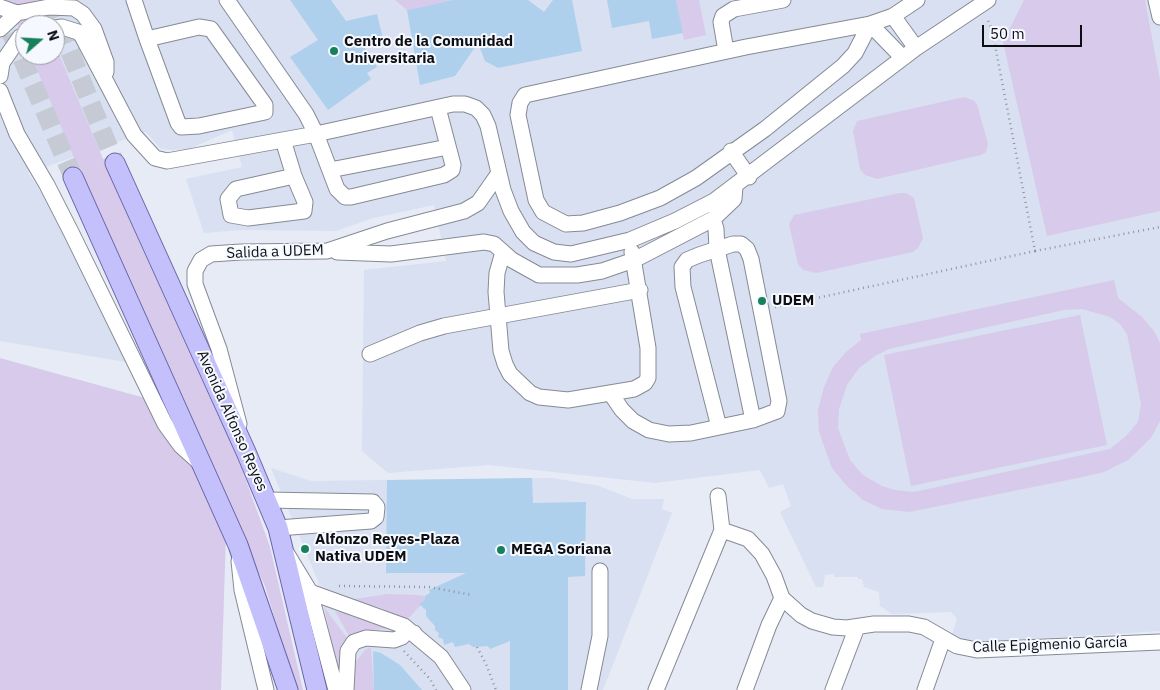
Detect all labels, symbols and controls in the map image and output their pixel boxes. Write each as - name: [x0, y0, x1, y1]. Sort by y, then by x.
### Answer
- north arrow: [15, 15, 65, 65]
- scale bar: [985, 15, 1085, 47]
- text: 50 m: [990, 24, 1025, 43]
- text: N: [43, 28, 63, 43]
- place label: Centro de la Comunidad Universitaria: [344, 33, 513, 68]
- marker: Centro de la Comunidad Universitaria: [328, 45, 340, 57]
- street label: Salida a UDEM: [226, 241, 324, 263]
- place label: UDEM: [772, 292, 814, 310]
- marker: UDEM: [756, 295, 768, 307]
- street label: Avenida Alfonso Reyes: [193, 348, 271, 494]
- place label: Alfonzo Reyes-Plaza Nativa UDEM: [315, 531, 460, 566]
- place label: MEGA Soriana: [511, 541, 611, 559]
- marker: Alfonzo Reyes-Plaza Nativa UDEM: [299, 543, 311, 555]
- marker: MEGA Soriana: [495, 544, 507, 556]
- street label: Calle Epigmenio García: [972, 633, 1128, 657]

